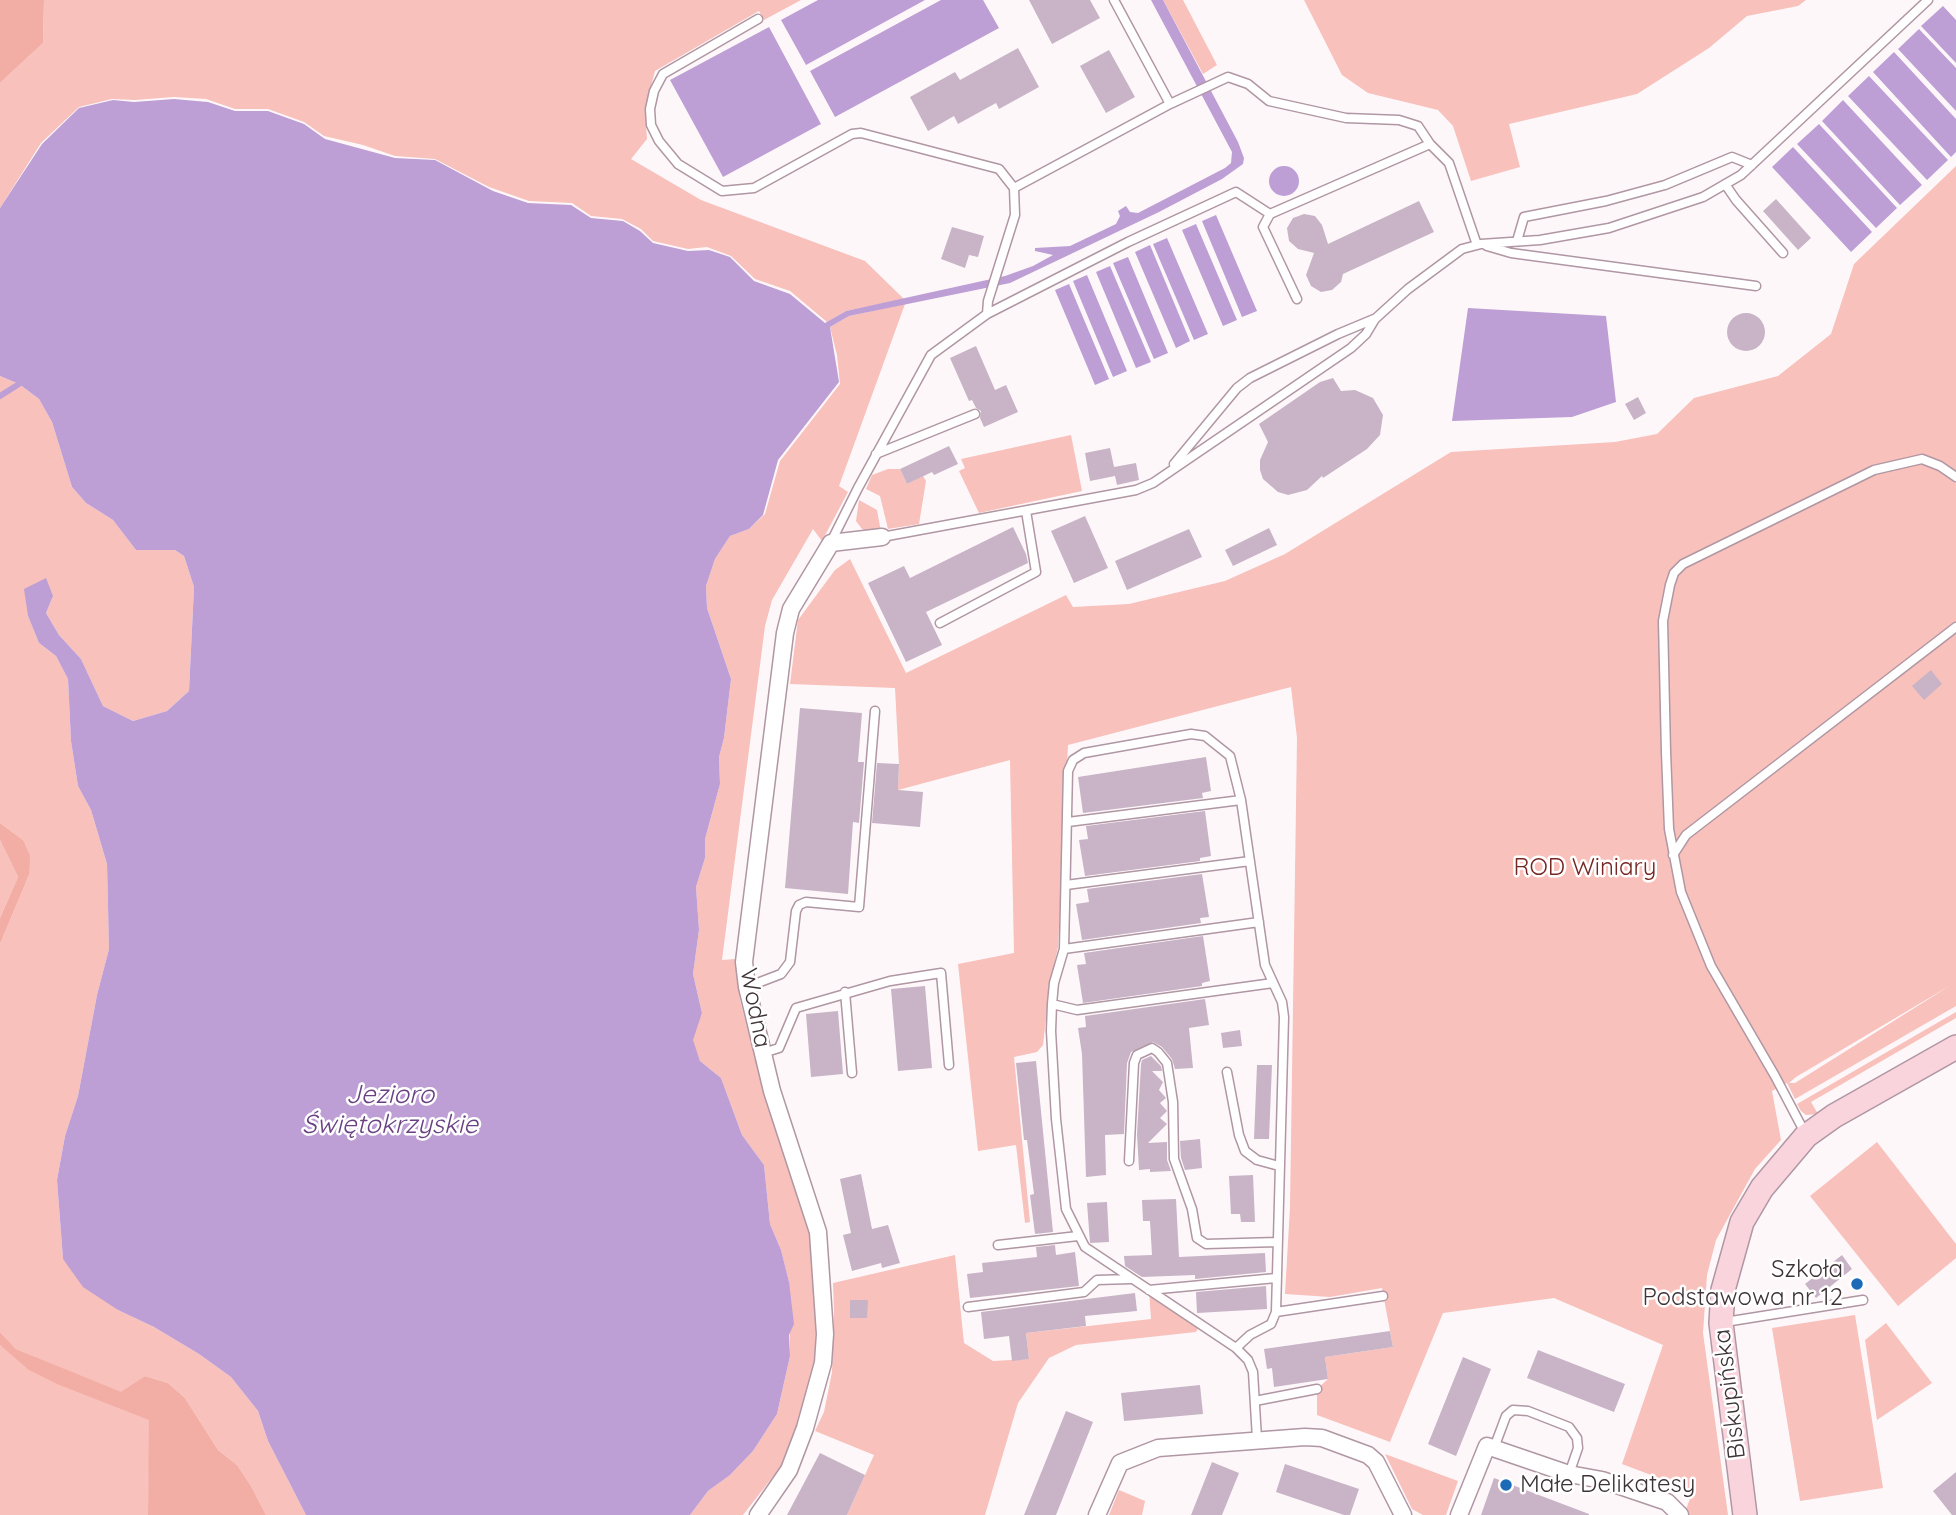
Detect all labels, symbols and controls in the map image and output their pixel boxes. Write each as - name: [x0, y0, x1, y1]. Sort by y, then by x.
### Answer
- park label: ROD Winiary: [1514, 854, 1656, 882]
- street label: Wodna: [733, 966, 777, 1050]
- water label: Jezioro Świętokrzyskie: [302, 1079, 478, 1140]
- place label: Szkoła Podstawowa nr 12: [1642, 1256, 1843, 1312]
- marker: Szkoła Podstawowa nr 12: [1849, 1276, 1865, 1292]
- street label: Biskupińska: [1708, 1327, 1752, 1461]
- place label: Małe Delikatesy: [1520, 1471, 1695, 1499]
- marker: Małe Delikatesy: [1498, 1477, 1514, 1493]

